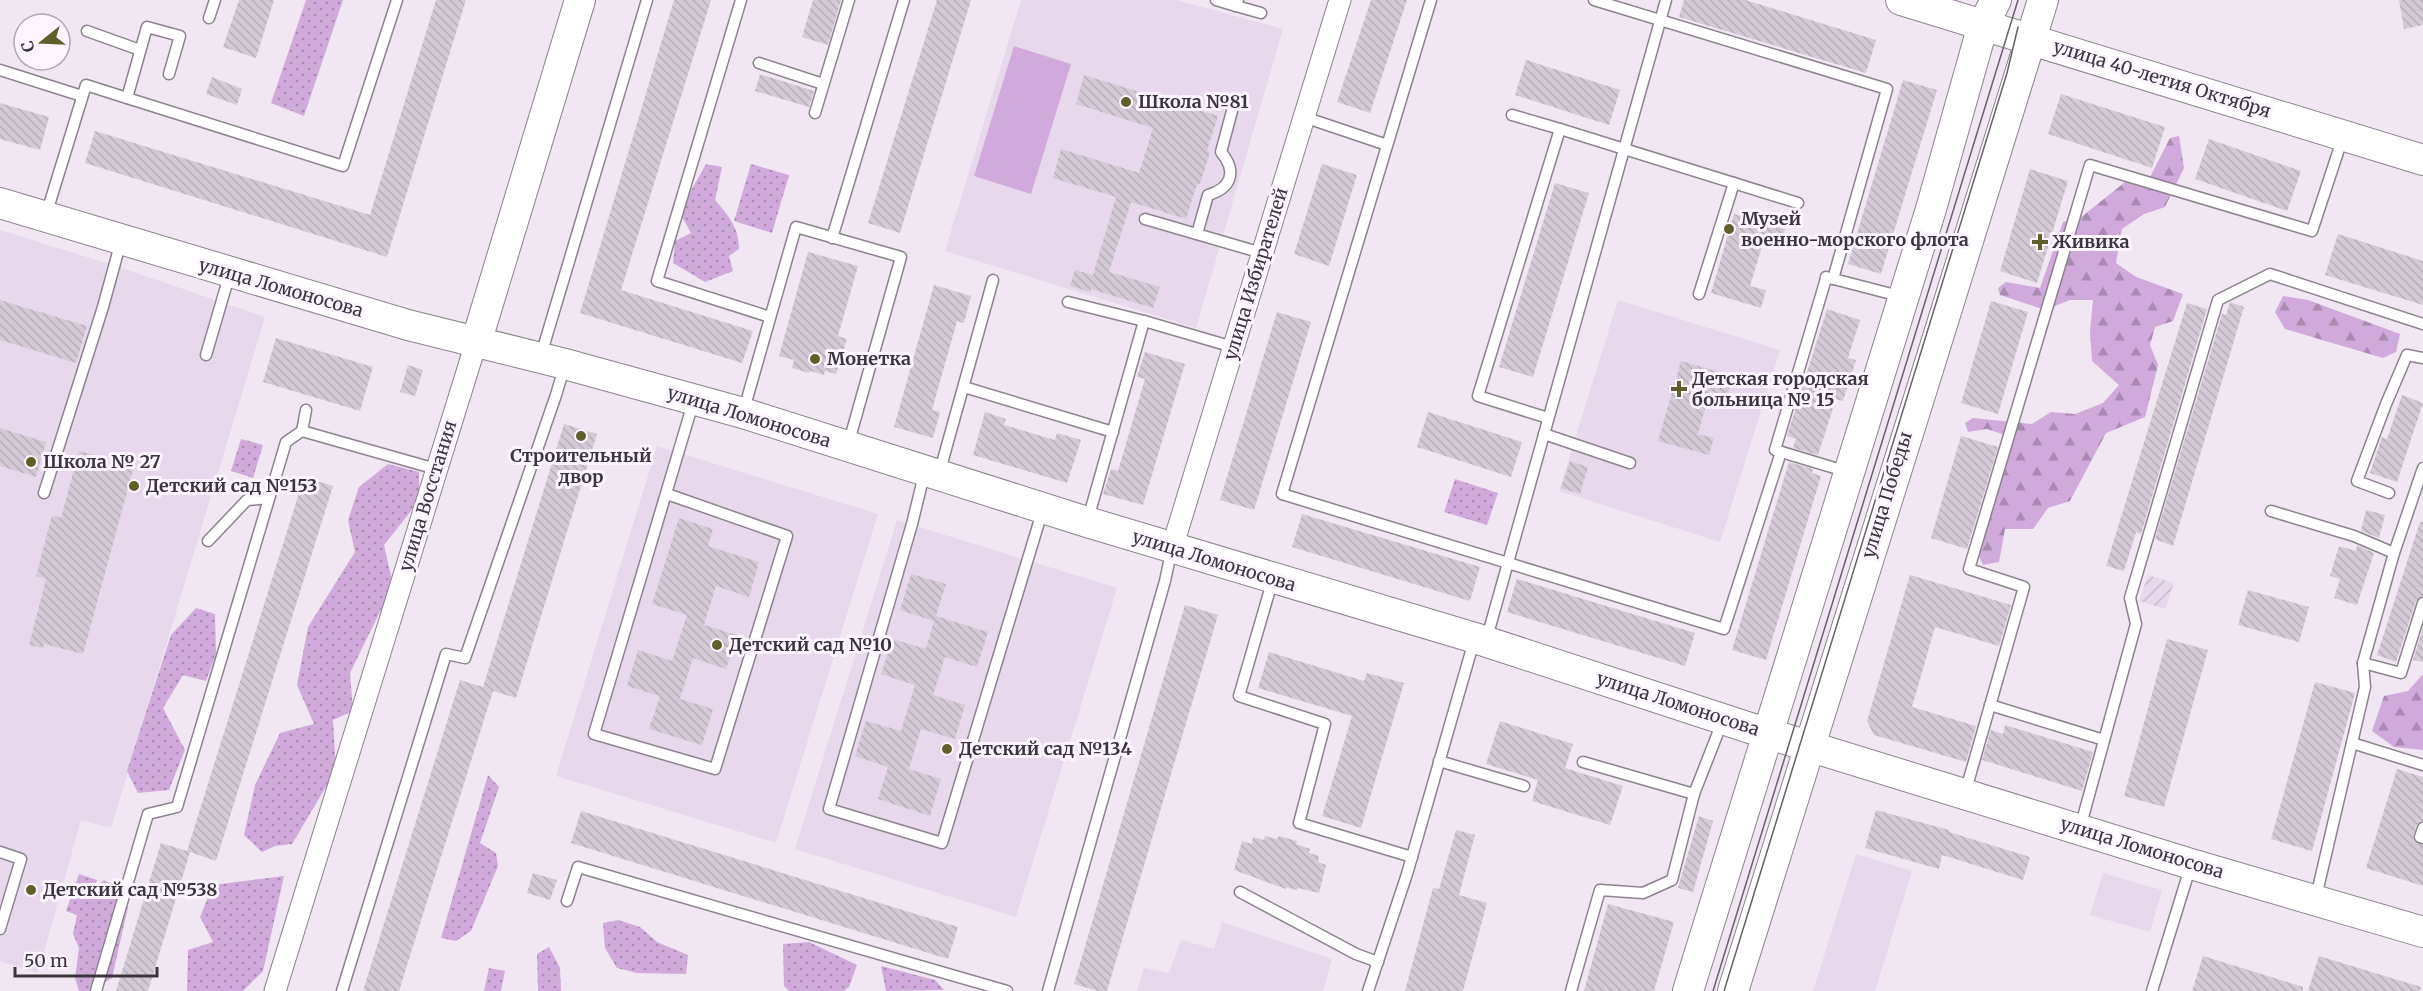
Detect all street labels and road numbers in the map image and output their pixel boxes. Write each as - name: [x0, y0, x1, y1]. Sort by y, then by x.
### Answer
- street label: улица 40-летия Октября: [2050, 34, 2274, 123]
- street label: улица Избирателей: [1218, 185, 1293, 363]
- street label: улица Ломоносова: [196, 253, 366, 322]
- street label: улица Ломоносова: [664, 381, 834, 452]
- street label: улица Восстания: [394, 417, 462, 574]
- street label: улица Победы: [1856, 429, 1917, 561]
- street label: улица Ломоносова: [1129, 525, 1299, 596]
- street label: улица Ломоносова: [1594, 666, 1763, 741]
- street label: улица Ломоносова: [2057, 812, 2227, 883]

